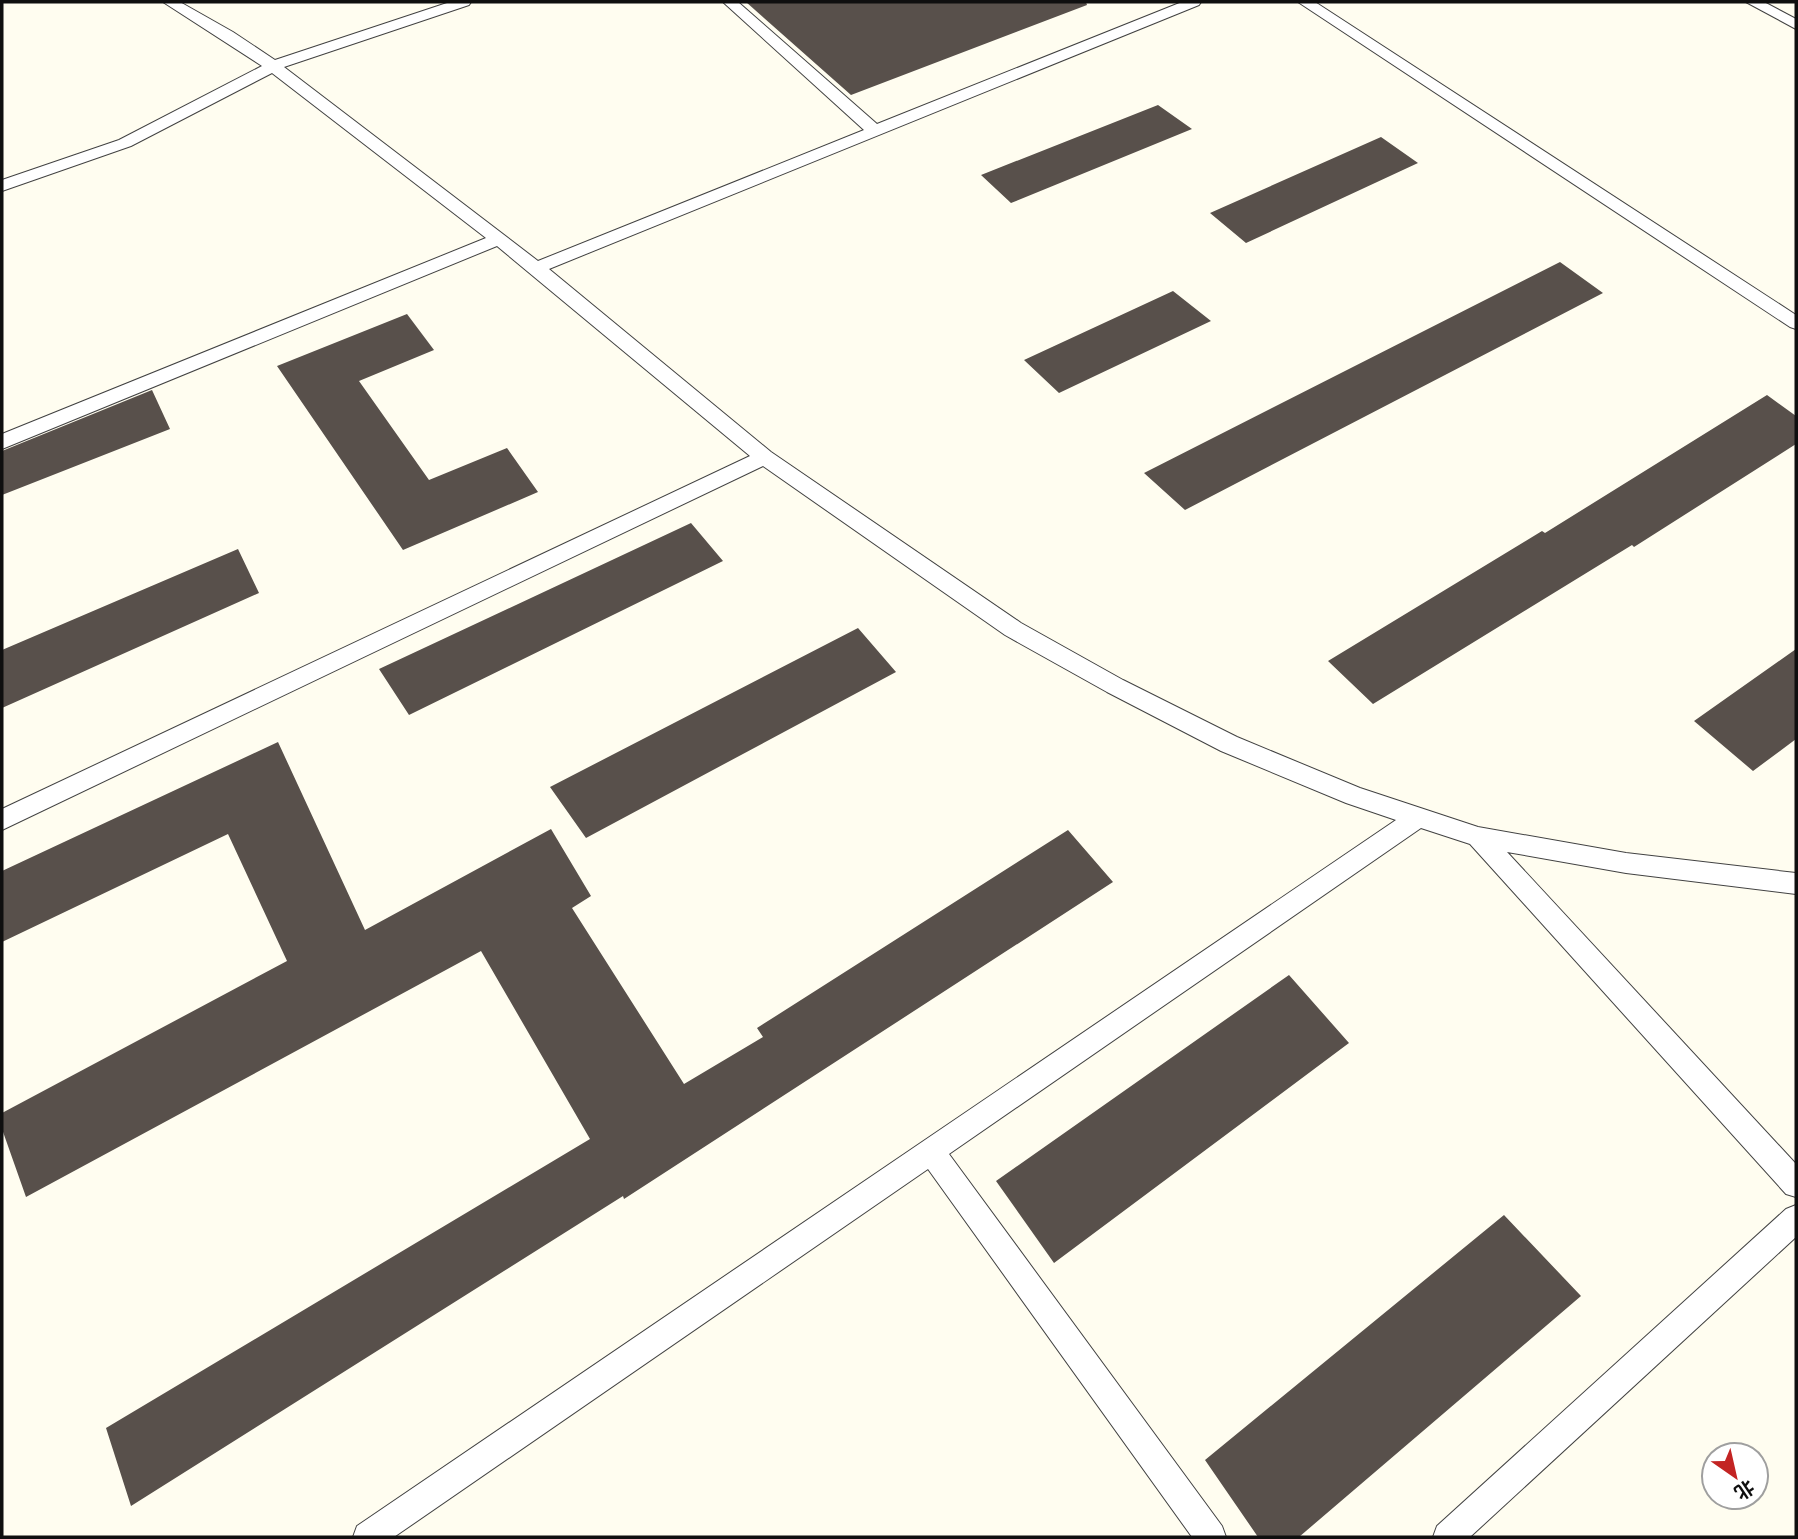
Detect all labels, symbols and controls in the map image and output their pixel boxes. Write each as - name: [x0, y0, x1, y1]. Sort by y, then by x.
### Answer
- north arrow: [1700, 1441, 1770, 1511]
- text: 北: [1730, 1475, 1759, 1505]

